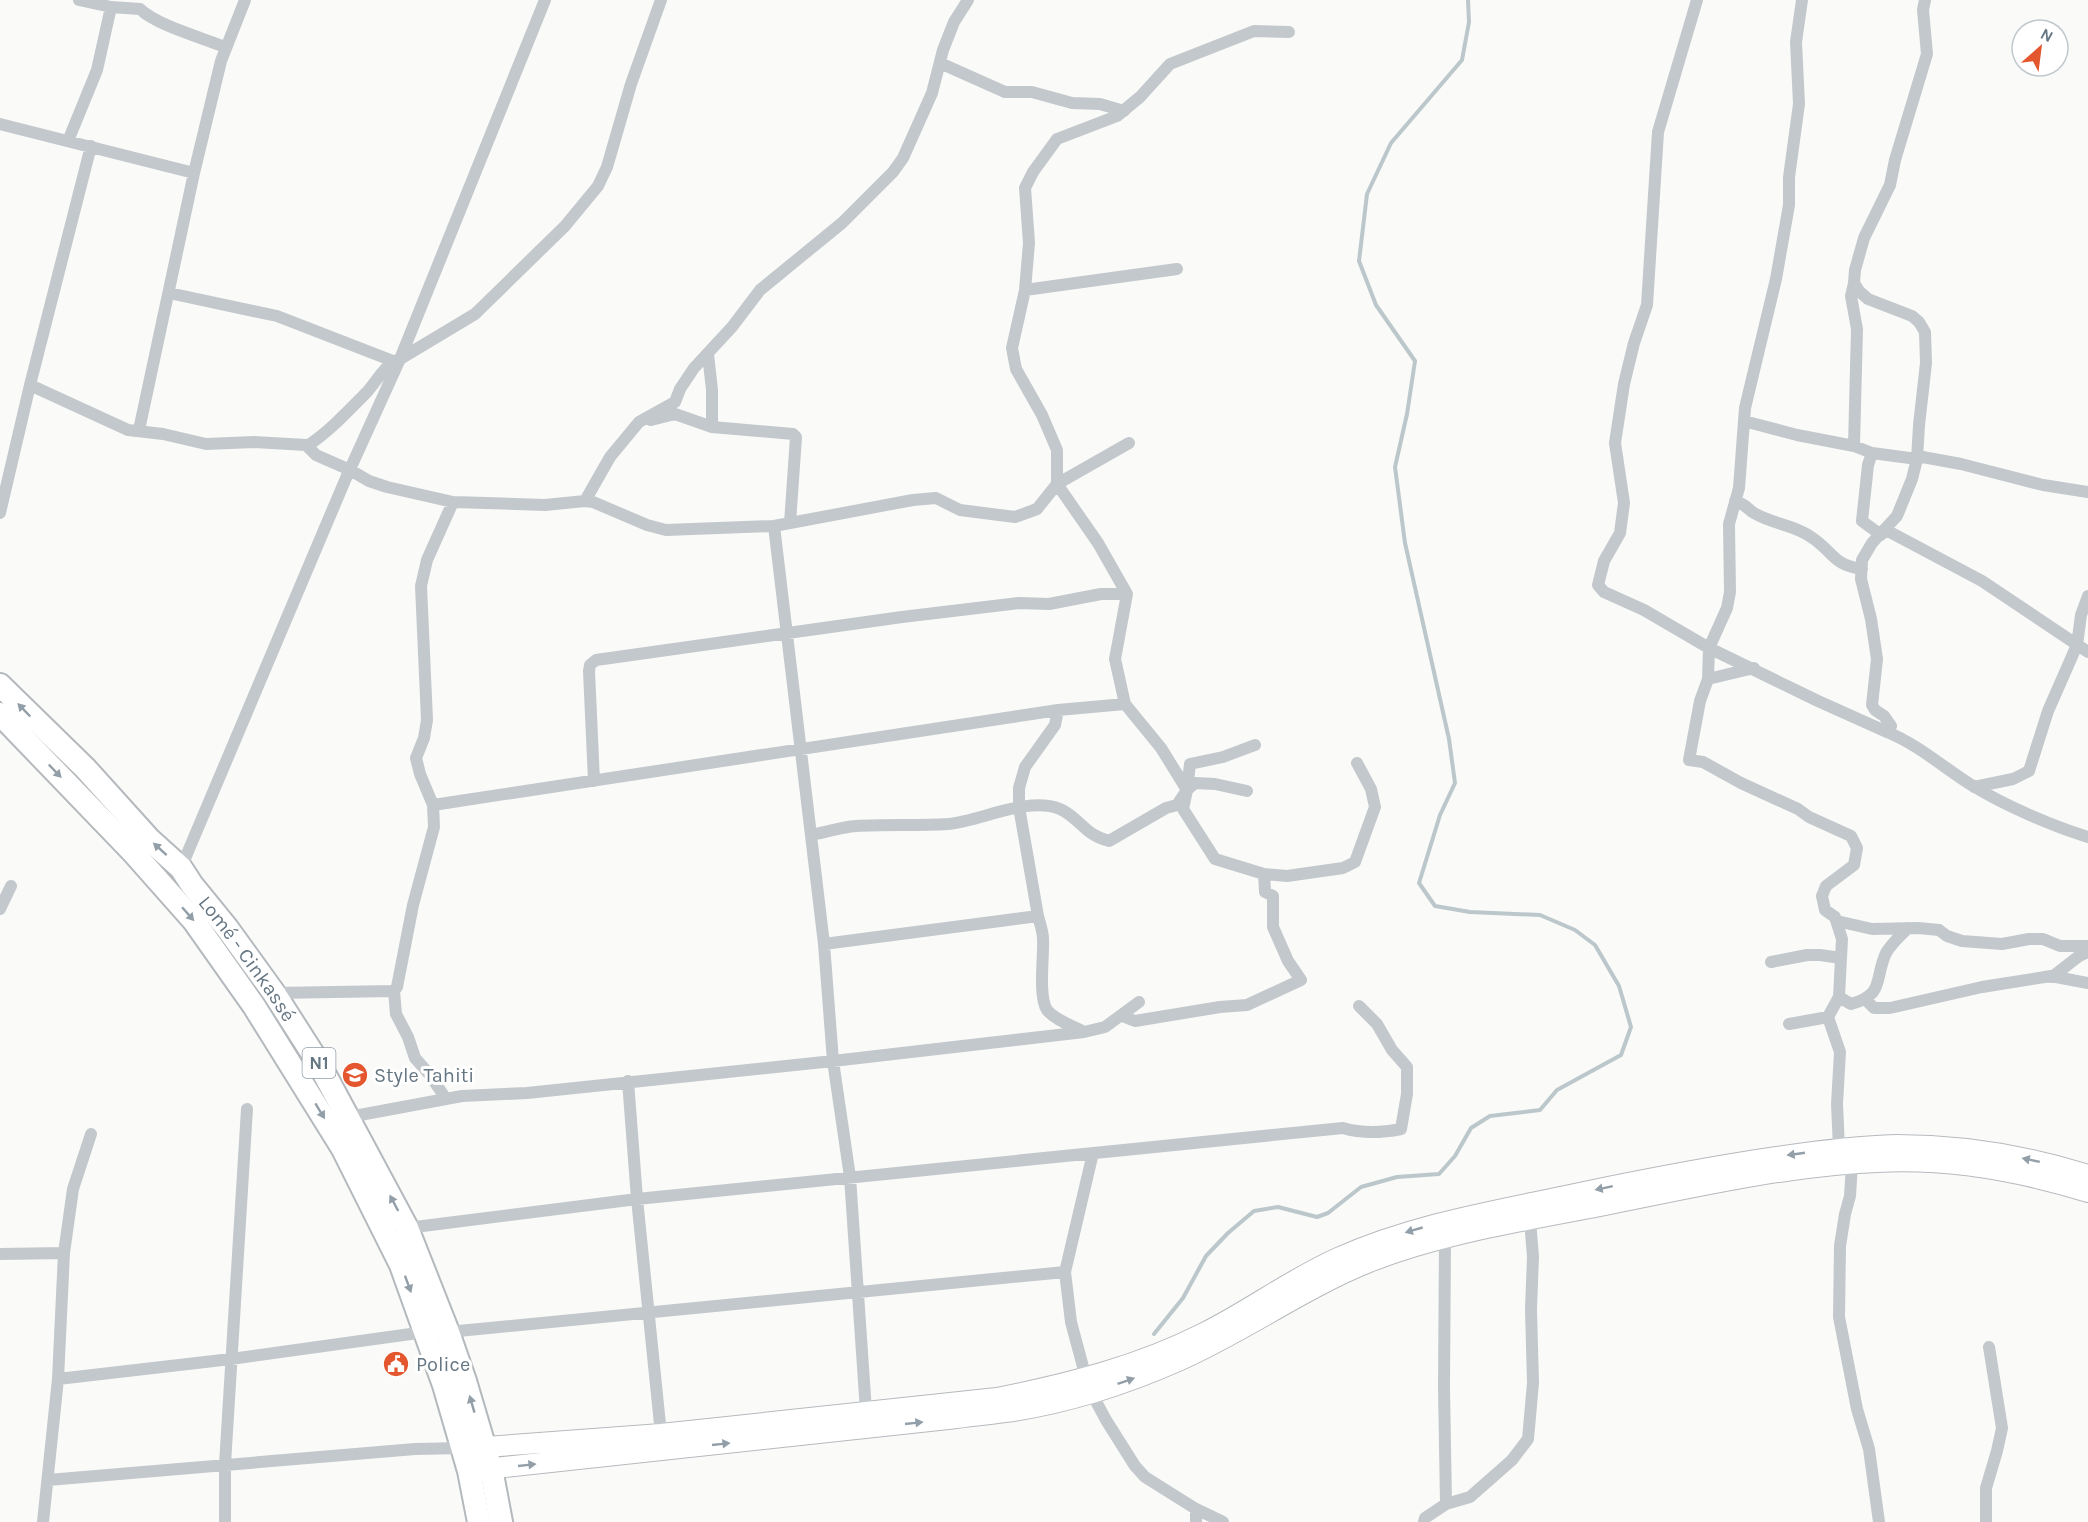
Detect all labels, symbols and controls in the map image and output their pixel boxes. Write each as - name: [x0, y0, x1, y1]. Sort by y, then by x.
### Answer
- north arrow: [2010, 18, 2070, 78]
- text: N: [2037, 24, 2056, 46]
- one-way arrow: [18, 703, 32, 717]
- one-way arrow: [48, 764, 62, 778]
- one-way arrow: [153, 842, 168, 856]
- street label: Lomé - Cinkassé: [194, 891, 300, 1026]
- one-way arrow: [181, 906, 194, 921]
- road number: N1: [302, 1048, 336, 1078]
- school or university icon: Style Tahiti: [340, 1060, 370, 1090]
- place label: Style Tahiti: [374, 1064, 474, 1087]
- one-way arrow: [315, 1103, 326, 1119]
- one-way arrow: [1786, 1150, 1805, 1159]
- one-way arrow: [2022, 1155, 2041, 1165]
- one-way arrow: [1594, 1184, 1613, 1193]
- one-way arrow: [389, 1194, 399, 1211]
- one-way arrow: [1404, 1226, 1422, 1235]
- one-way arrow: [403, 1276, 413, 1294]
- public building icon: Police: [381, 1349, 411, 1379]
- place label: Police: [416, 1353, 470, 1376]
- one-way arrow: [1117, 1376, 1135, 1386]
- one-way arrow: [467, 1395, 476, 1413]
- one-way arrow: [905, 1418, 924, 1428]
- one-way arrow: [711, 1439, 730, 1449]
- one-way arrow: [517, 1460, 536, 1470]

